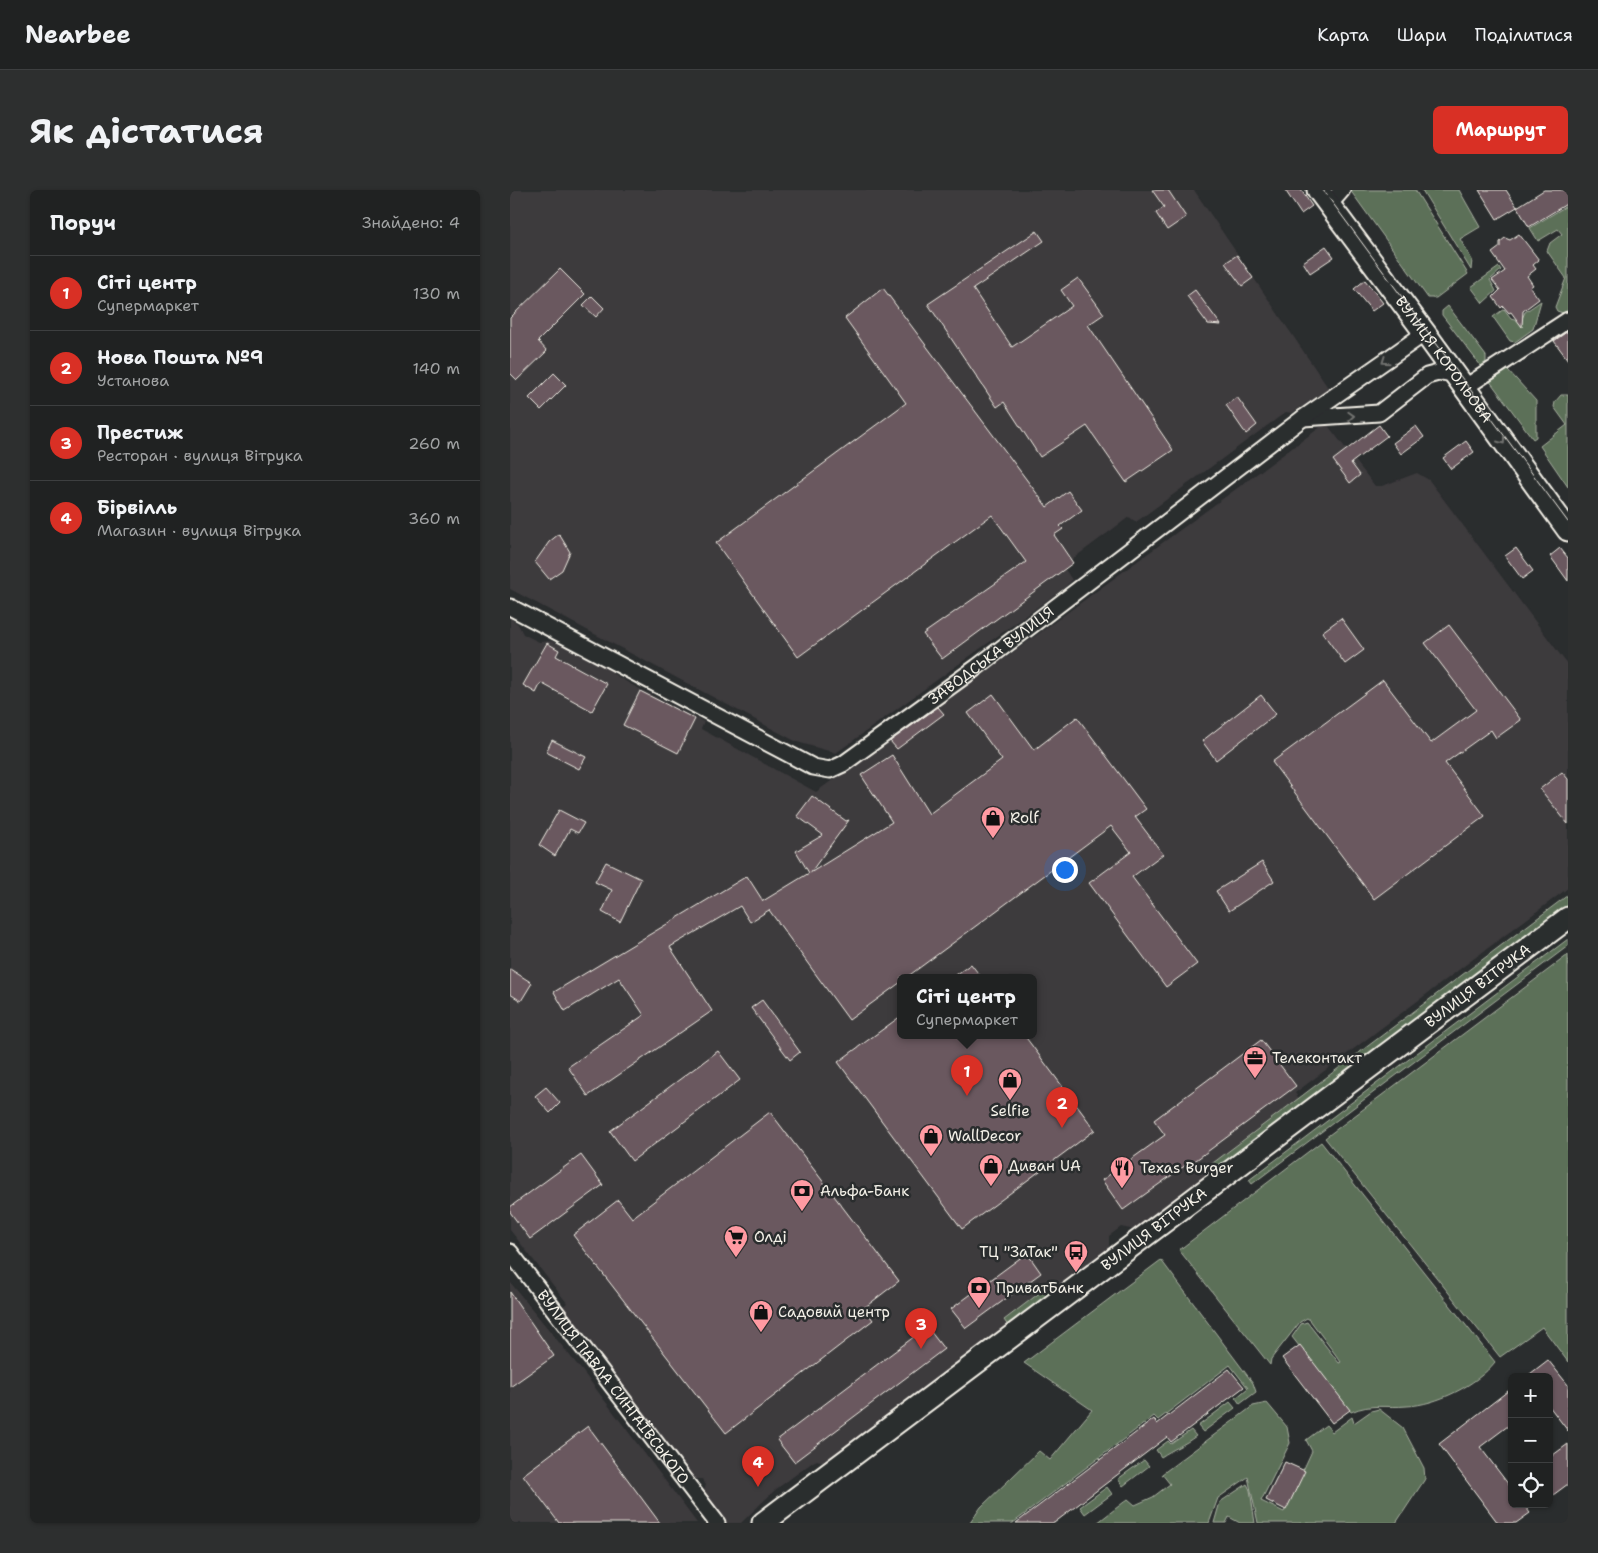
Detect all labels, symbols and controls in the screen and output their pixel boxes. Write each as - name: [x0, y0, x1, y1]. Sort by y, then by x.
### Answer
- text: Nearbee: [25, 19, 131, 51]
- text: Карта: [1317, 23, 1369, 47]
- text: Шари: [1397, 23, 1447, 47]
- text: Поділитися: [1475, 23, 1573, 47]
- button: Маршрут: [1433, 106, 1568, 154]
- text: Як дістатися: [30, 107, 264, 154]
- text: Поруч: [50, 209, 116, 237]
- text: Знайдено: 4: [362, 212, 460, 233]
- text: Сіті центр: [97, 270, 197, 295]
- text: 1: [62, 283, 70, 304]
- text: 130 m: [413, 283, 460, 304]
- street label: ВУЛИЦЯ КОРОЛЬОВА: [1391, 292, 1497, 427]
- text: Супермаркет: [97, 295, 199, 316]
- text: Нова Пошта №9: [97, 345, 263, 370]
- one-way arrow: [1381, 355, 1391, 364]
- text: 2: [60, 358, 72, 379]
- text: 140 m: [413, 358, 460, 379]
- text: Установа: [97, 370, 169, 391]
- one-way arrow: [1347, 410, 1355, 421]
- text: Престиж: [97, 420, 183, 445]
- text: 3: [60, 433, 72, 454]
- text: 260 m: [408, 433, 460, 454]
- one-way arrow: [1496, 435, 1505, 445]
- text: Ресторан · вулиця Вітрука: [97, 445, 303, 466]
- text: Бірвілль: [97, 495, 177, 520]
- text: 4: [60, 508, 72, 529]
- text: 360 m: [408, 508, 460, 529]
- text: Магазин · вулиця Вітрука: [97, 520, 301, 541]
- street label: ЗАВОДСЬКА ВУЛИЦЯ: [924, 602, 1058, 709]
- shop icon: Rolf: [980, 805, 1006, 839]
- place label: Rolf: [1010, 808, 1039, 828]
- your location: [1052, 857, 1078, 883]
- street label: ВУЛИЦЯ ВІТРУКА: [1421, 940, 1535, 1032]
- popup: [897, 974, 1037, 1039]
- text: Сіті центр: [916, 984, 1016, 1009]
- text: Супермаркет: [916, 1009, 1018, 1030]
- office icon: Телеконтакт: [1242, 1045, 1268, 1079]
- place label: Телеконтакт: [1272, 1048, 1362, 1068]
- pin: 1: [951, 1055, 983, 1096]
- shop icon: Selfie: [997, 1067, 1023, 1101]
- pin: 2: [1046, 1087, 1078, 1128]
- place label: Selfie: [990, 1101, 1030, 1121]
- shop icon: WallDecor: [918, 1123, 944, 1157]
- place label: WallDecor: [948, 1126, 1021, 1146]
- shop icon: Диван UA: [978, 1153, 1004, 1187]
- restaurant icon: Texas Burger: [1109, 1155, 1135, 1189]
- place label: Диван UA: [1008, 1156, 1081, 1176]
- place label: Texas Burger: [1140, 1158, 1234, 1178]
- bank icon: Альфа-Банк: [789, 1178, 815, 1212]
- place label: Альфа-Банк: [820, 1181, 909, 1201]
- street label: ВУЛИЦЯ ВІТРУКА: [1097, 1183, 1211, 1276]
- supermarket icon: Олді: [723, 1224, 749, 1258]
- place label: Олді: [754, 1227, 787, 1247]
- bus stop icon: ТЦ "ЗаТак": [1063, 1239, 1089, 1273]
- place label: ТЦ "ЗаТак": [979, 1242, 1058, 1262]
- bank icon: ПриватБанк: [966, 1275, 992, 1309]
- place label: ПриватБанк: [996, 1278, 1084, 1298]
- street label: ВУЛИЦЯ ПАВЛА СИНГАЇВСЬКОГО: [533, 1286, 694, 1488]
- shop icon: Садовий центр: [748, 1299, 774, 1333]
- place label: Садовий центр: [778, 1302, 890, 1322]
- pin: 3: [905, 1308, 937, 1349]
- map controls: [1508, 1373, 1553, 1508]
- button: +: [1508, 1373, 1553, 1418]
- button: −: [1508, 1418, 1553, 1463]
- pin: 4: [742, 1446, 774, 1487]
- button: locate: [1508, 1463, 1553, 1508]

